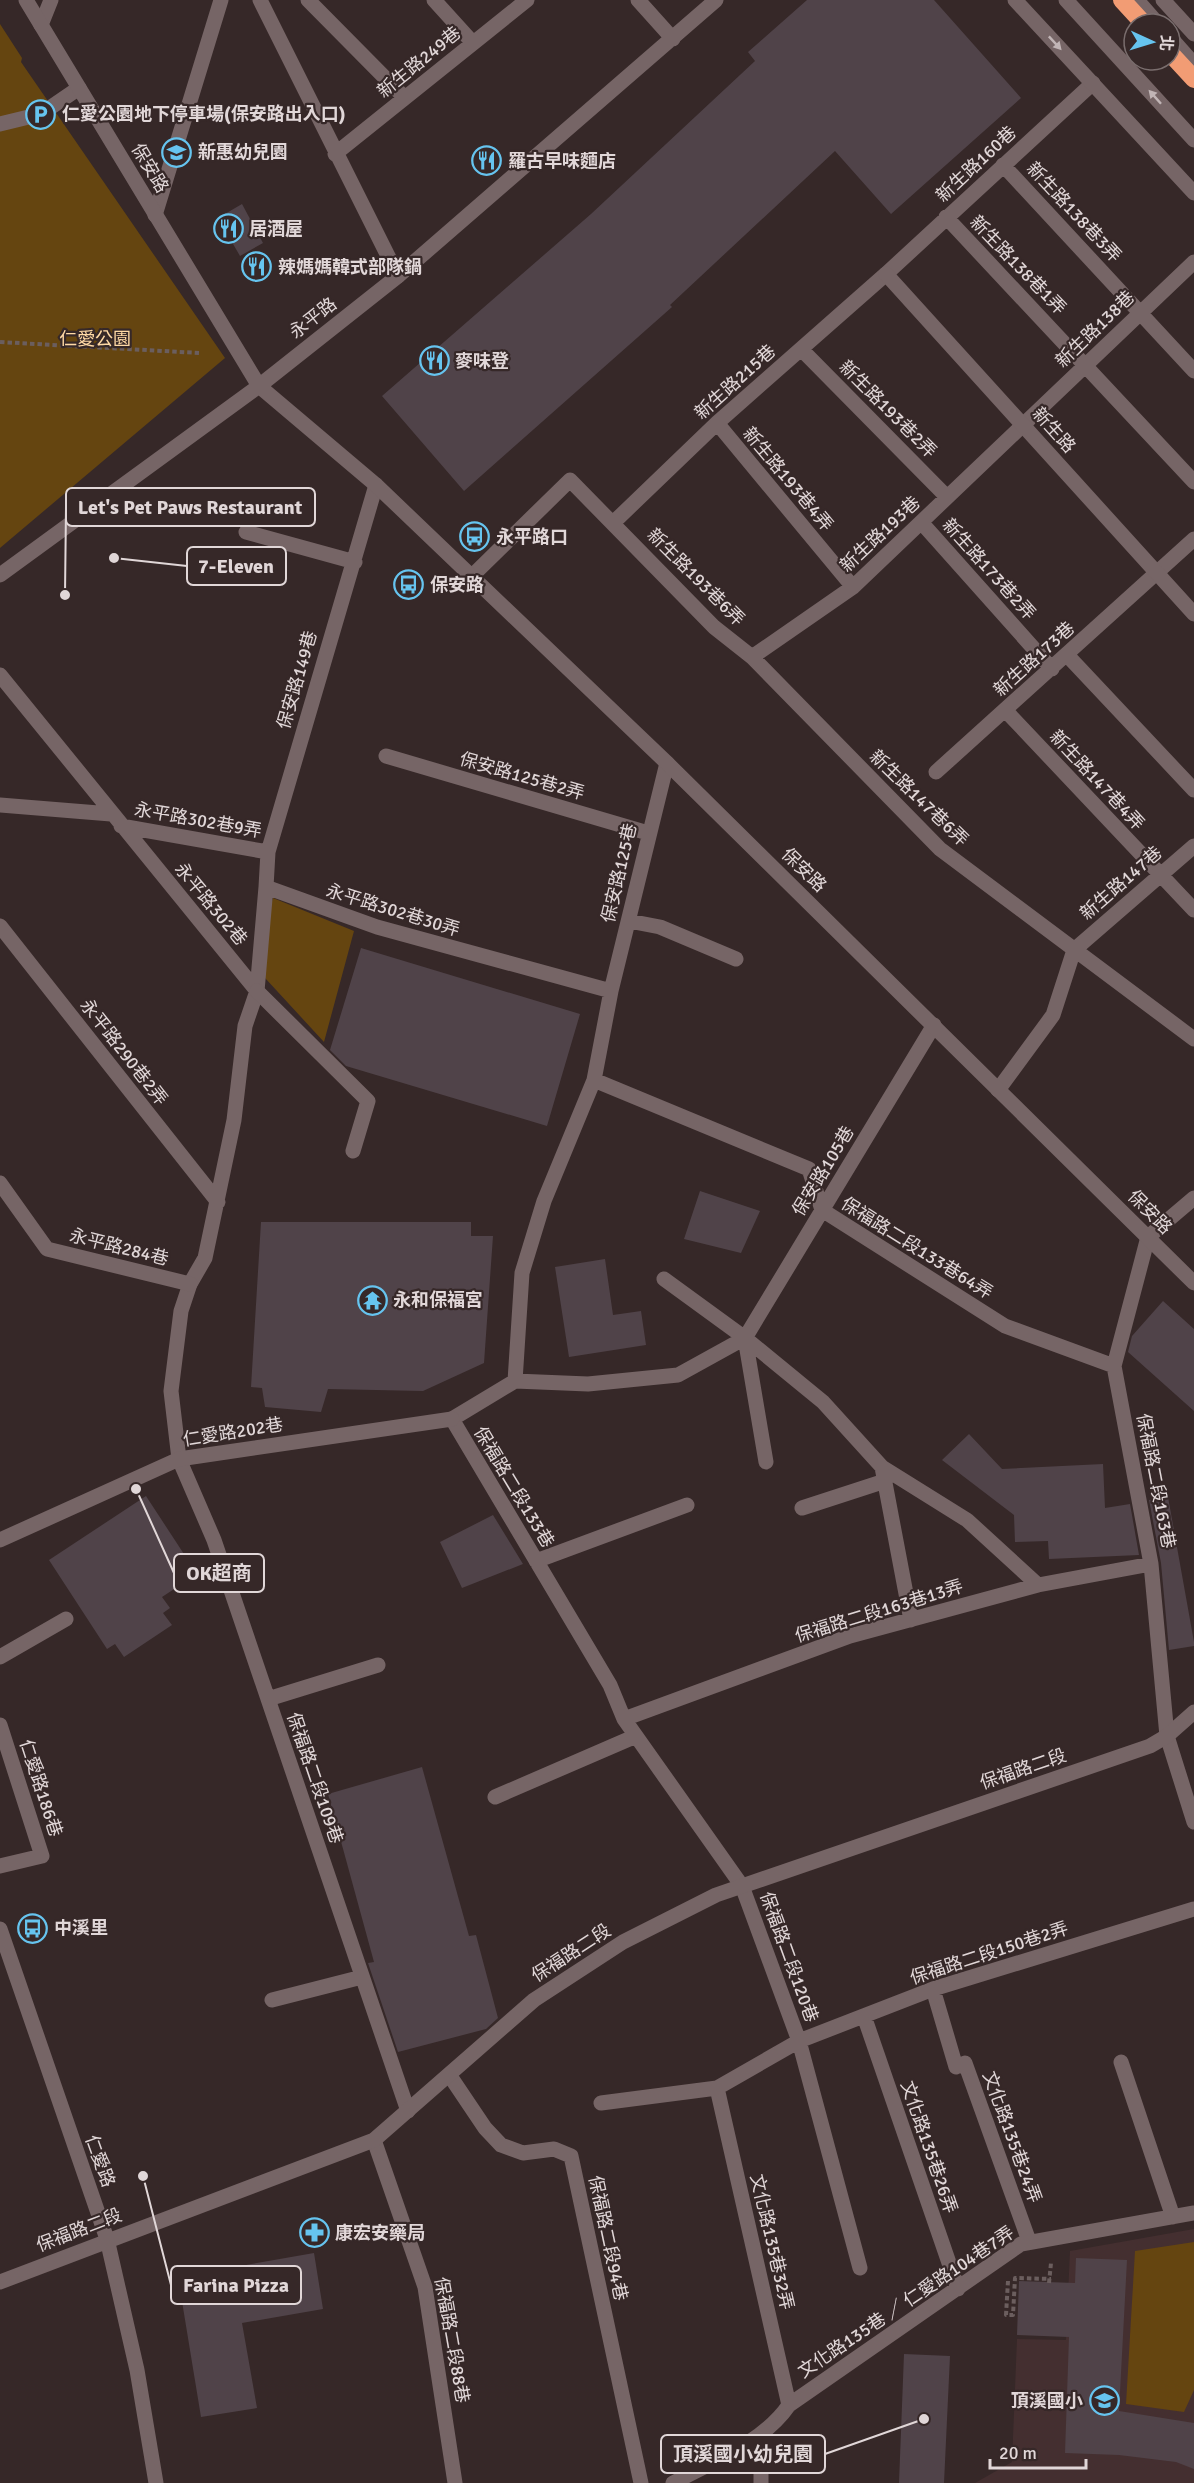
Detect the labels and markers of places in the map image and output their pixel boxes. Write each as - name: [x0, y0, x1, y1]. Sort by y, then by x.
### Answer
- parking icon: 仁愛公園地下停車場(保安路出入口): [25, 98, 57, 130]
- place label: 仁愛公園地下停車場(保安路出入口): [62, 103, 346, 125]
- school or university icon: 新惠幼兒園: [161, 136, 193, 168]
- place label: 新惠幼兒園: [198, 141, 288, 163]
- restaurant icon: 羅古早味麵店: [471, 145, 503, 177]
- place label: 羅古早味麵店: [508, 150, 616, 172]
- restaurant icon: 居酒屋: [212, 213, 244, 245]
- place label: 居酒屋: [249, 218, 303, 240]
- restaurant icon: 辣媽媽韓式部隊鍋: [241, 251, 273, 283]
- place label: 辣媽媽韓式部隊鍋: [278, 256, 422, 278]
- restaurant icon: 麥味登: [418, 345, 450, 377]
- place label: 麥味登: [455, 350, 509, 372]
- callout: Let's Pet Paws Restaurant: [66, 488, 315, 526]
- bus stop icon: 永平路口: [459, 521, 491, 553]
- place label: 永平路口: [496, 526, 568, 548]
- callout: 7-Eleven: [187, 547, 286, 585]
- bus stop icon: 保安路: [393, 569, 425, 601]
- place label: 保安路: [430, 574, 484, 596]
- temple icon: 永和保福宮: [356, 1284, 388, 1316]
- place label: 永和保福宮: [393, 1289, 483, 1311]
- callout: OK超商: [174, 1554, 264, 1592]
- bus stop icon: 中溪里: [17, 1912, 49, 1944]
- place label: 中溪里: [54, 1917, 108, 1939]
- pharmacy icon: 康宏安藥局: [298, 2217, 330, 2249]
- place label: 康宏安藥局: [335, 2222, 425, 2244]
- callout: Farina Pizza: [171, 2266, 301, 2304]
- school or university icon: 頂溪國小: [1088, 2385, 1120, 2417]
- place label: 頂溪國小: [1011, 2390, 1083, 2412]
- callout: 頂溪國小幼兒園: [661, 2435, 825, 2473]

